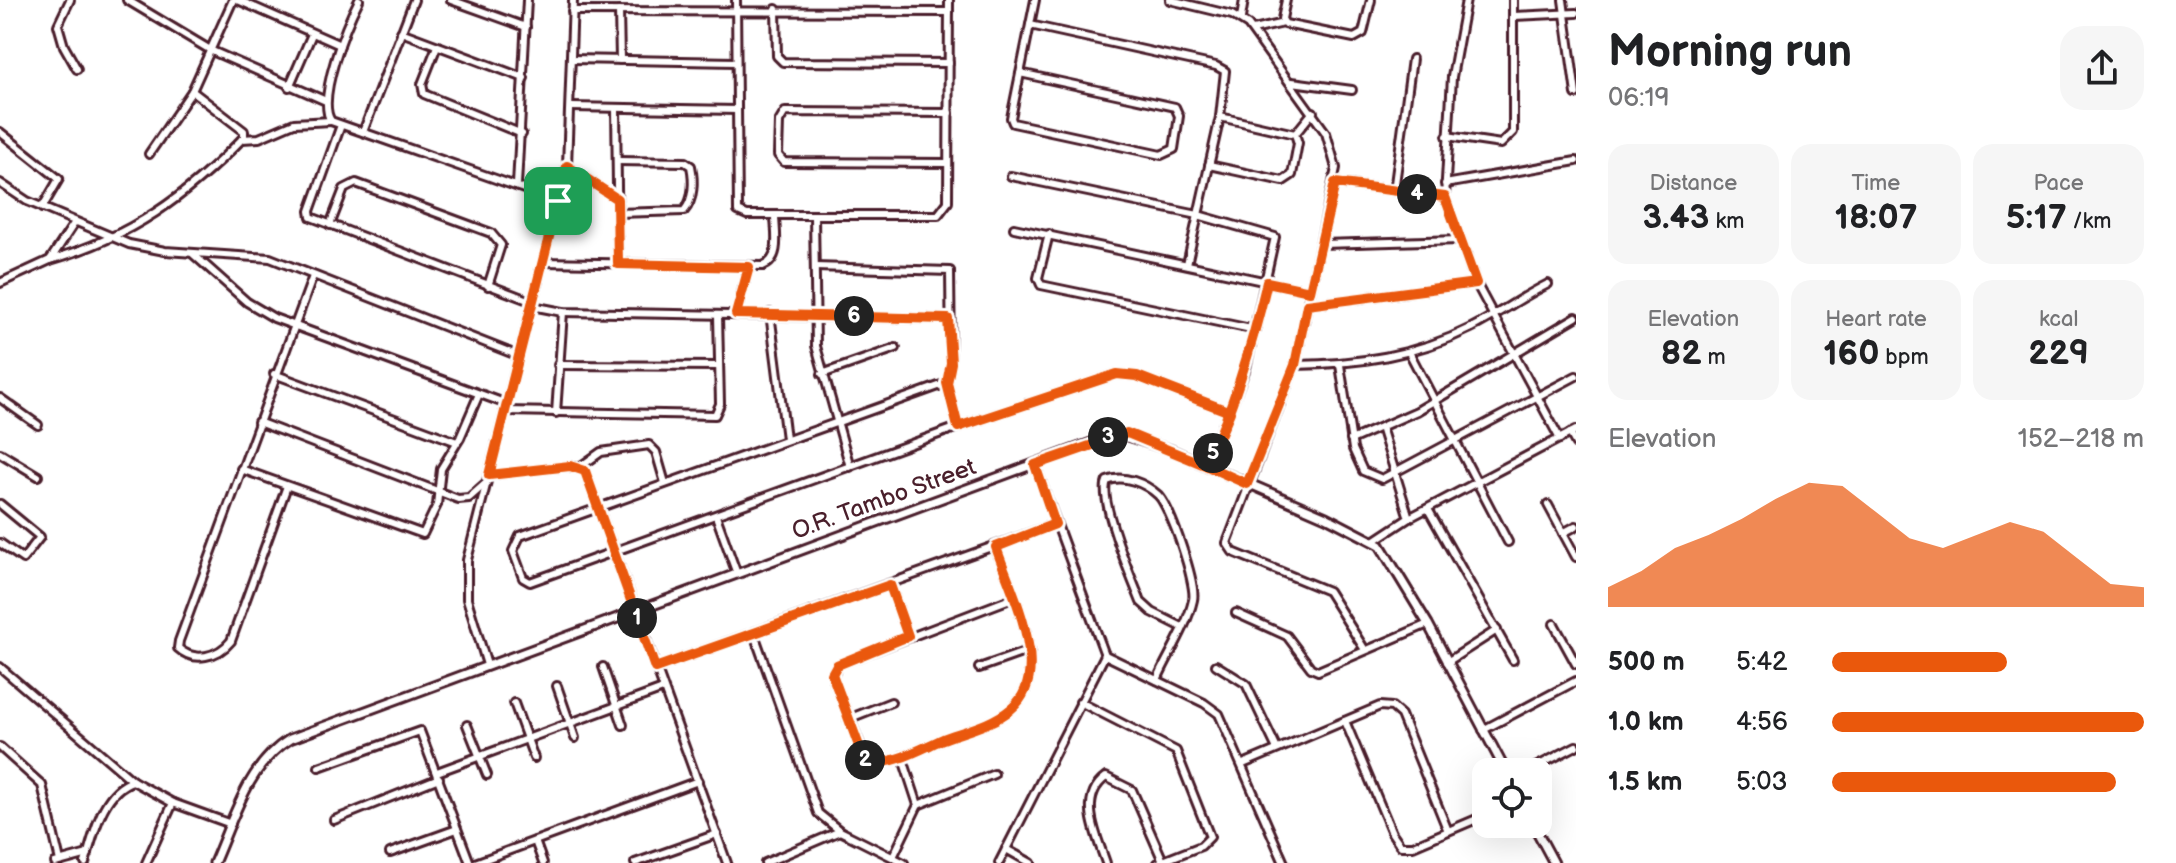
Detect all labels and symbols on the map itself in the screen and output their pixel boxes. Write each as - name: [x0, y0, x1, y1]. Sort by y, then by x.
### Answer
- pin: [524, 167, 592, 235]
- pin: 4: [1397, 174, 1437, 214]
- pin: 6: [834, 296, 874, 336]
- pin: 3: [1088, 417, 1128, 457]
- pin: 5: [1193, 433, 1233, 473]
- street label: O.R. Tambo Street: [788, 452, 981, 546]
- pin: 1: [617, 598, 657, 638]
- pin: 2: [845, 740, 885, 780]

